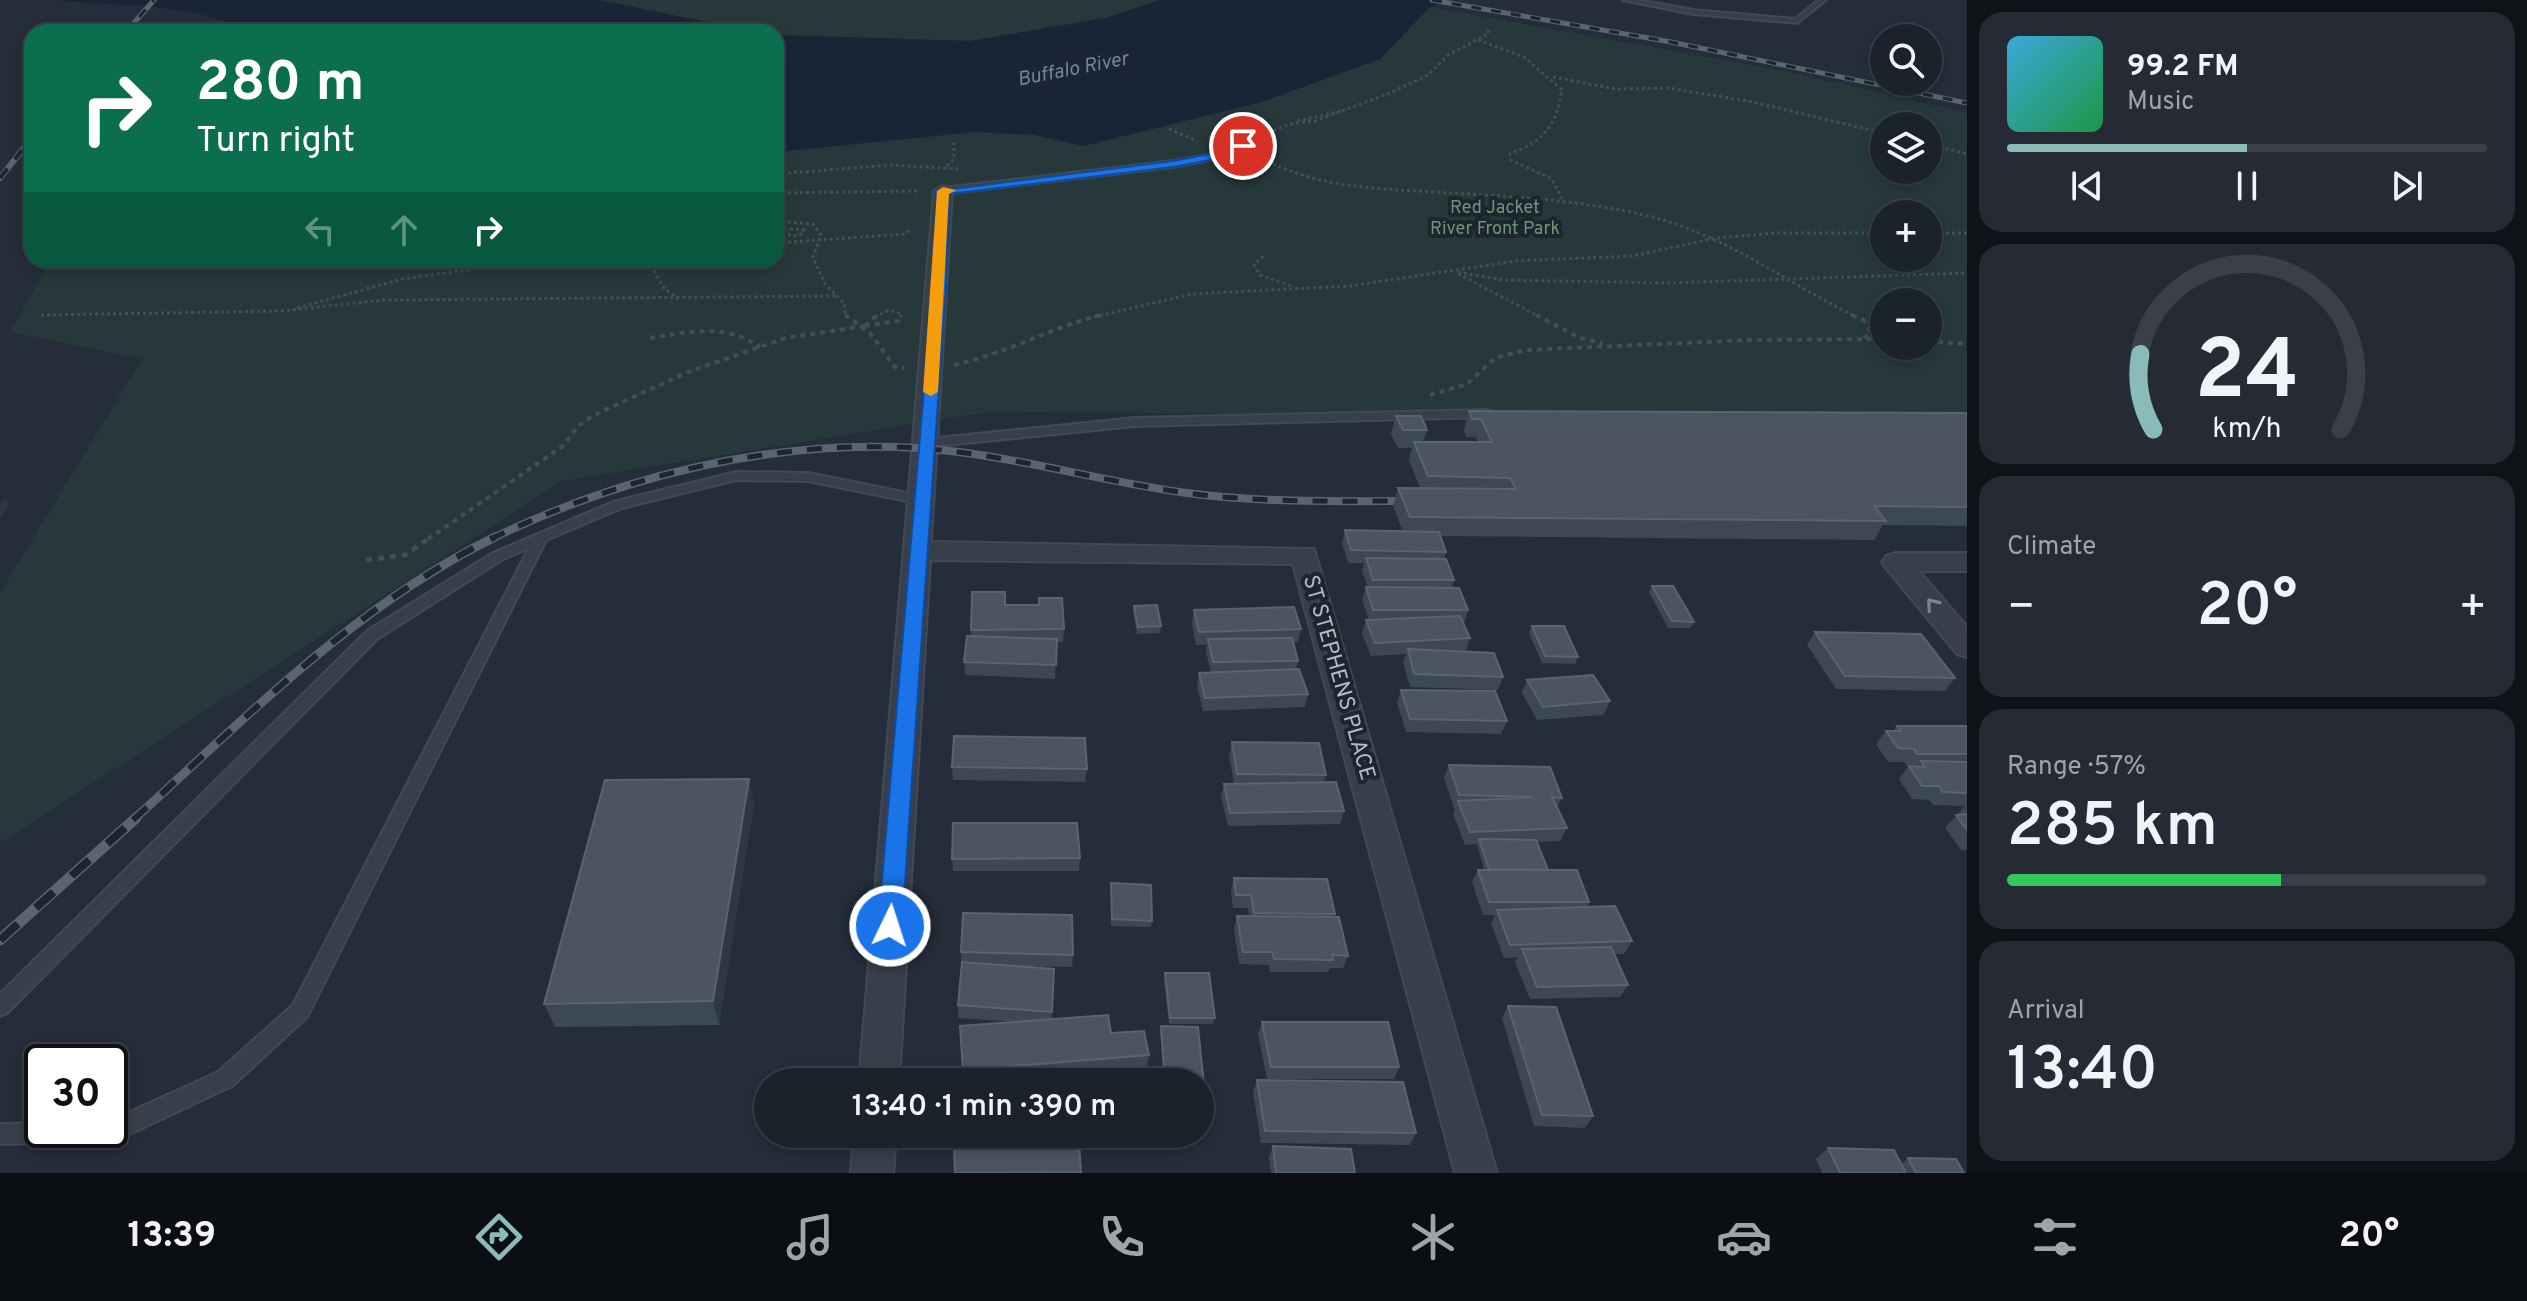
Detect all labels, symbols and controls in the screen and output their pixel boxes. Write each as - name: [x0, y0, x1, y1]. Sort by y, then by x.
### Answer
- map controls: [1870, 24, 1942, 360]
- button: search: [1870, 24, 1942, 96]
- water label: Buffalo River: [1015, 46, 1132, 93]
- text: 99.2 FM: [2127, 49, 2239, 86]
- text: 280 m: [196, 50, 364, 120]
- icon: right: [64, 56, 168, 160]
- text: Music: [2127, 86, 2194, 119]
- pin: [1209, 112, 1277, 180]
- button: layers: [1870, 112, 1942, 184]
- text: Turn right: [196, 119, 355, 165]
- icon: arrive: [1221, 124, 1265, 168]
- icon: previous: [2065, 164, 2109, 208]
- icon: pause: [2225, 164, 2269, 208]
- icon: next: [2385, 164, 2429, 208]
- park label: Red Jacket River Front Park: [1430, 197, 1560, 241]
- button: +: [1870, 200, 1942, 272]
- icon: left: [298, 208, 342, 252]
- icon: ahead: [382, 208, 426, 252]
- icon: right: [466, 208, 510, 252]
- button: −: [1870, 288, 1942, 360]
- text: 24: [2195, 323, 2299, 428]
- text: km/h: [2212, 412, 2282, 448]
- text: Climate: [2007, 531, 2096, 564]
- text: 20°: [2197, 571, 2297, 647]
- street label: ST STEPHENS PLACE: [1296, 572, 1380, 784]
- text: −: [2007, 581, 2035, 637]
- text: +: [2459, 581, 2487, 637]
- one-way arrow: [1927, 599, 1942, 613]
- text: Range · 57%: [2007, 751, 2146, 784]
- text: 285 km: [2007, 791, 2218, 867]
- position arrow: [848, 884, 932, 968]
- text: Arrival: [2007, 995, 2085, 1028]
- text: 13:40: [2007, 1035, 2158, 1111]
- speed limit sign: 30: [24, 1044, 128, 1148]
- text: 13:40 · 1 min · 390 m: [852, 1089, 1116, 1126]
- icon: directions: [471, 1209, 527, 1265]
- icon: music: [782, 1209, 838, 1265]
- icon: phone: [1094, 1209, 1150, 1265]
- icon: climate: [1405, 1209, 1461, 1265]
- icon: car: [1716, 1209, 1772, 1265]
- icon: filters: [2027, 1209, 2083, 1265]
- text: 13:39: [128, 1214, 216, 1260]
- text: 20°: [2339, 1214, 2399, 1260]

